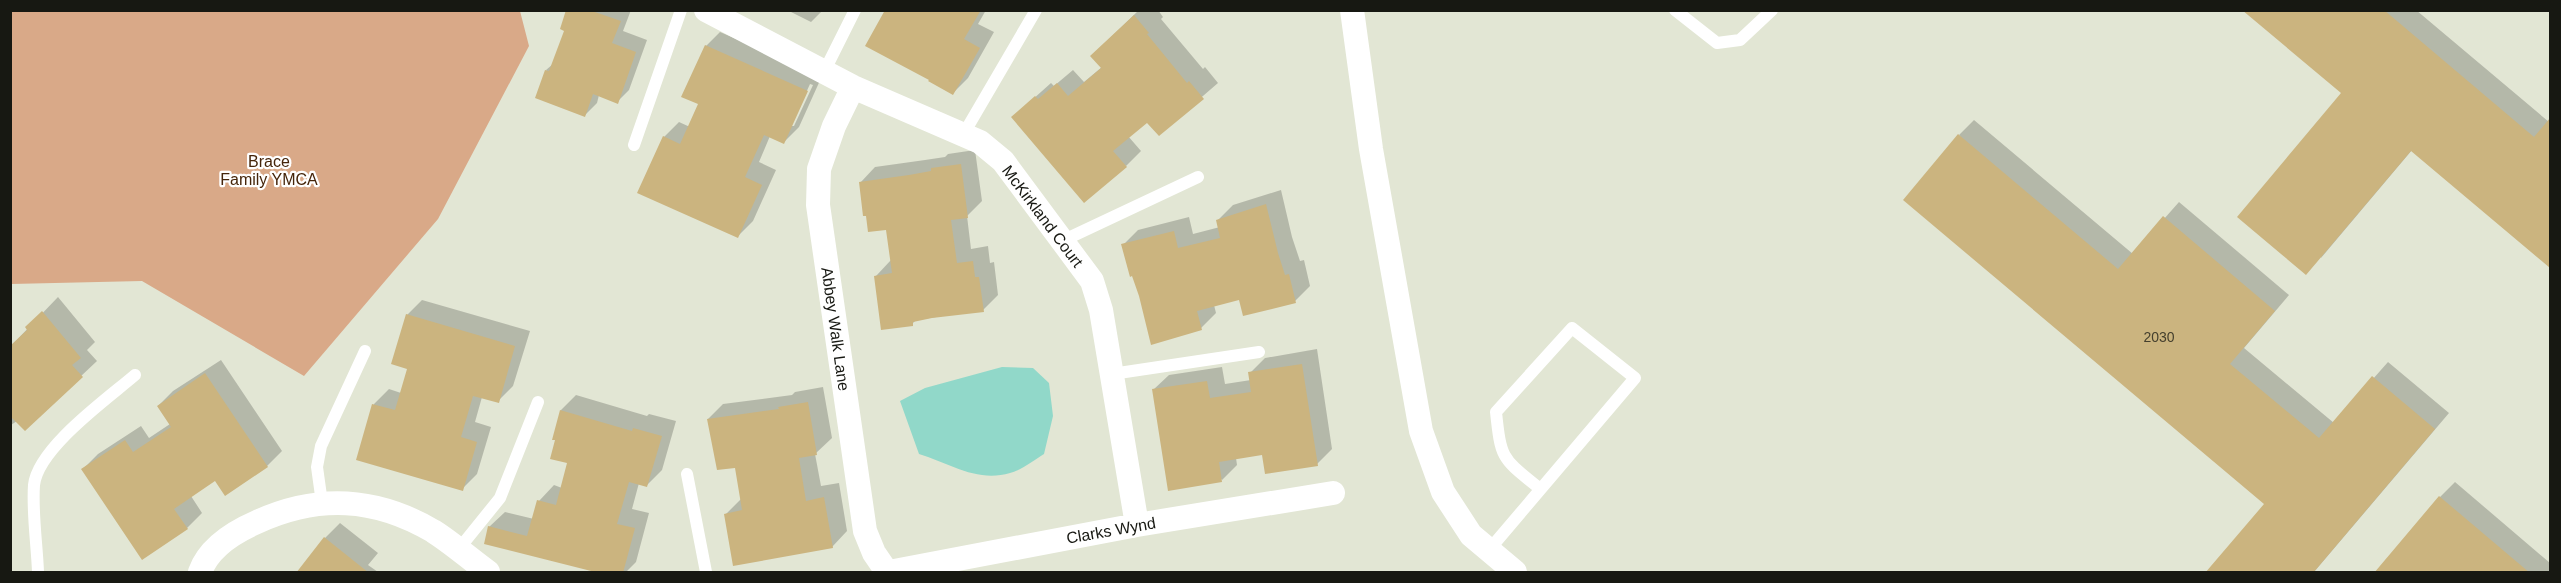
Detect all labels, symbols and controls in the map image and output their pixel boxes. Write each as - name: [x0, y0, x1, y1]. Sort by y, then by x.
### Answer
- park label: Brace Family YMCA: [220, 153, 318, 188]
- street label: McKirkland Court: [999, 162, 1087, 271]
- street label: Abbey Walk Lane: [818, 266, 853, 392]
- house number: 2030: [2143, 329, 2175, 345]
- street label: Clarks Wynd: [1065, 514, 1157, 547]

